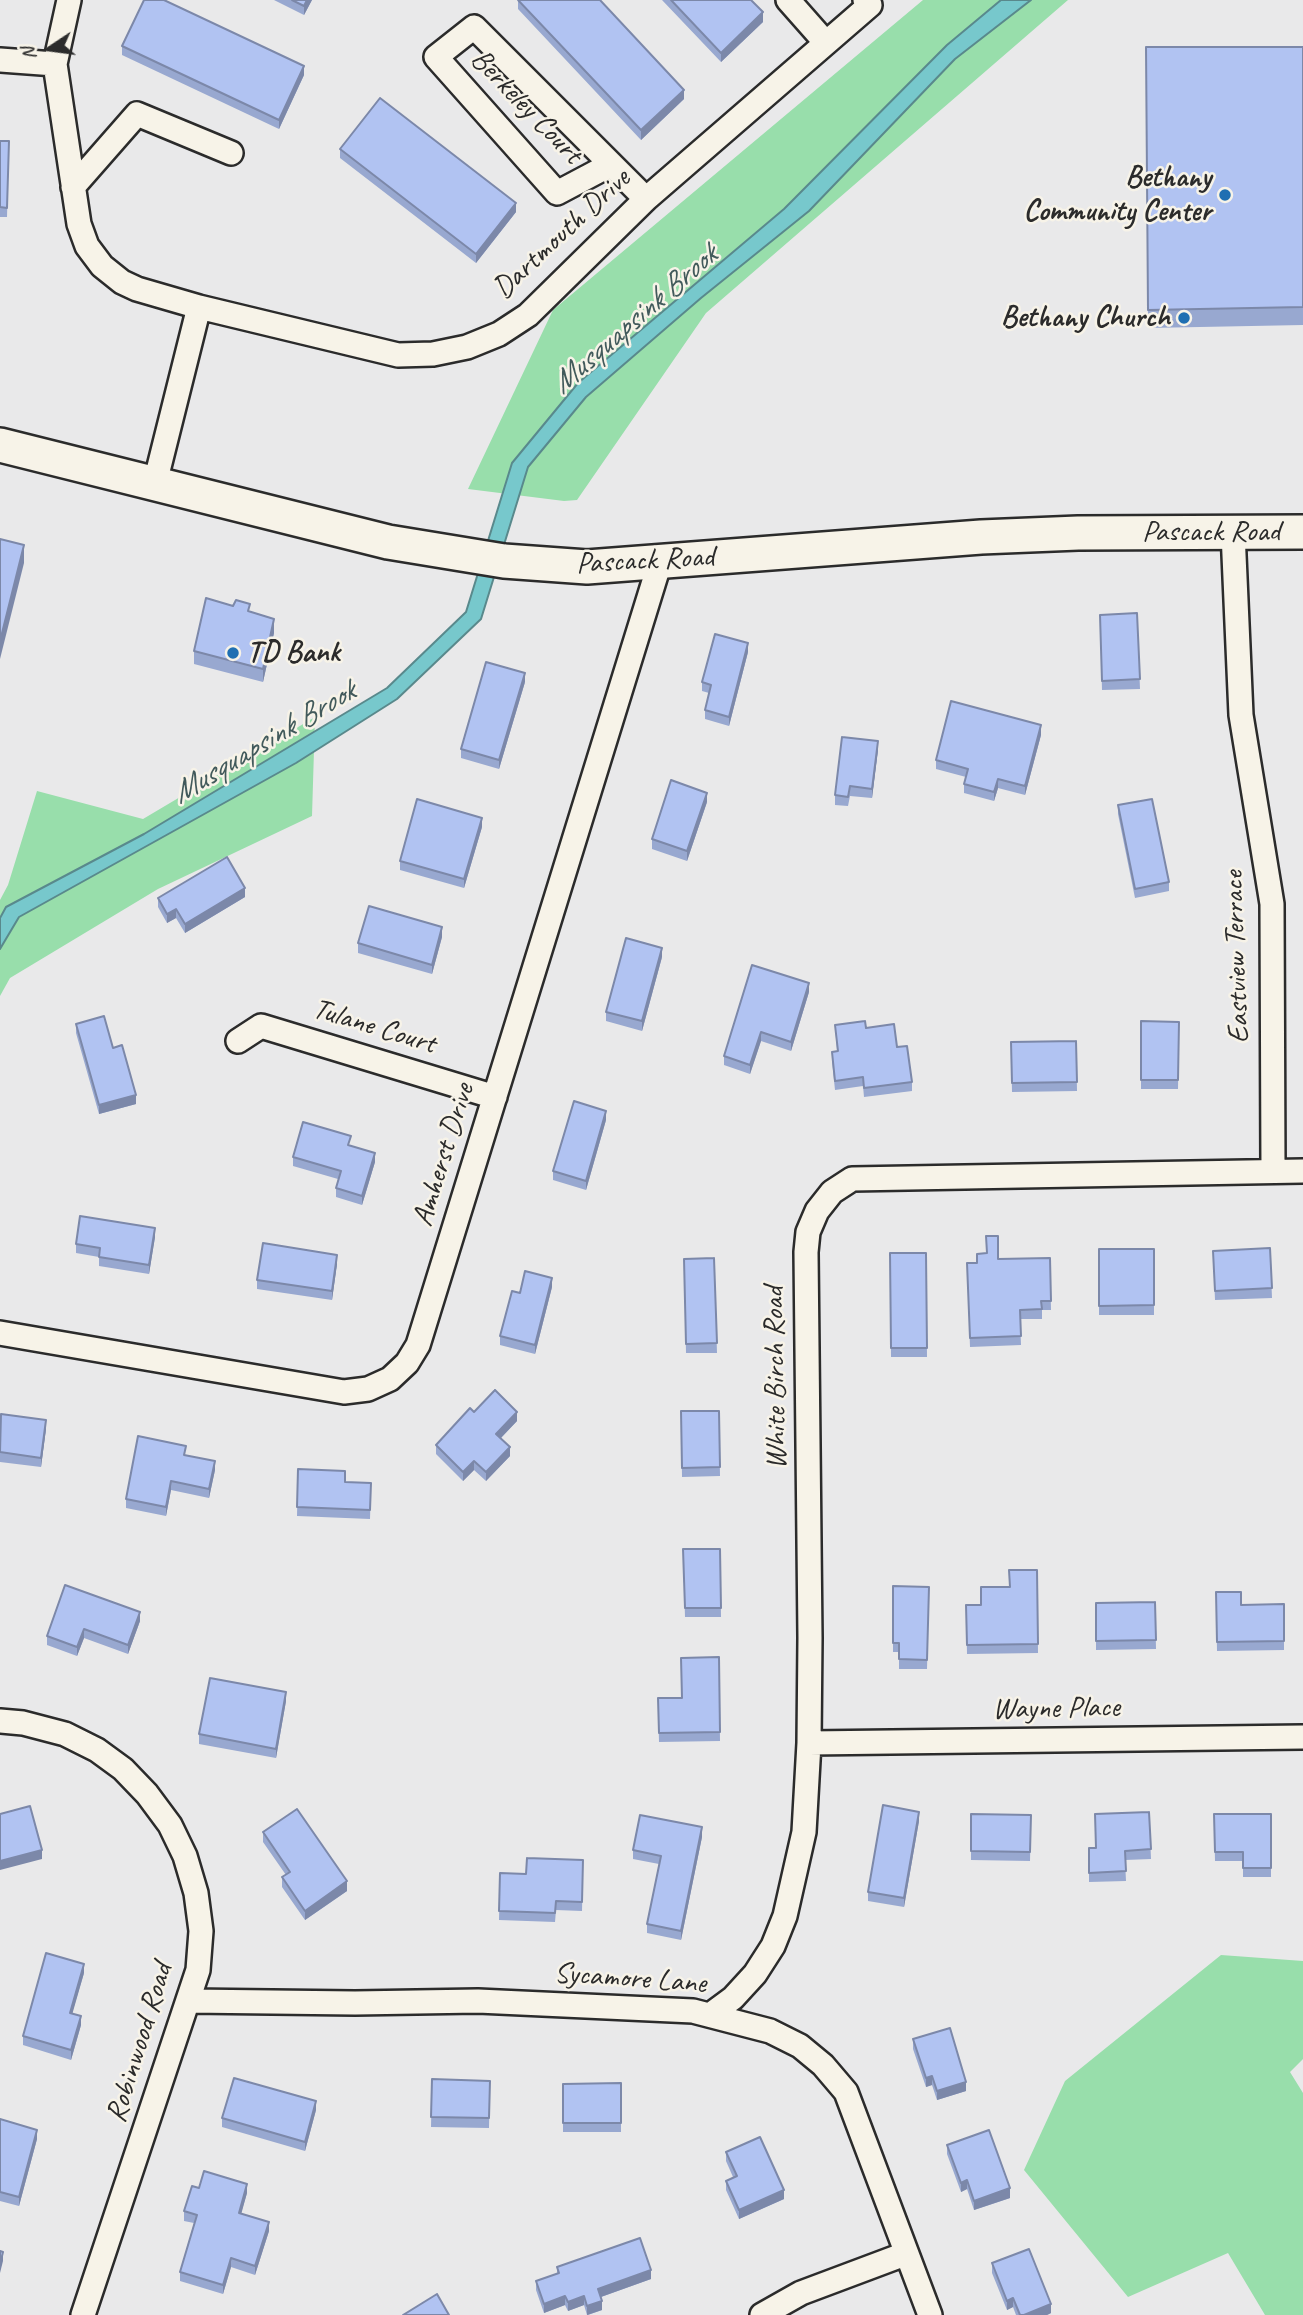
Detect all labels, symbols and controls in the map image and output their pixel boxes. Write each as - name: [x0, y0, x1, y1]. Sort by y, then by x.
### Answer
- north arrow: [14, 14, 84, 84]
- street label: Berkeley Court: [462, 42, 590, 172]
- text: N: [16, 45, 42, 62]
- place label: Bethany Community Center: [1023, 160, 1211, 230]
- street label: Dartmouth Drive: [486, 161, 638, 307]
- marker: Bethany Community Center: [1217, 187, 1233, 203]
- water label: Musquapsink Brook: [544, 237, 726, 403]
- place label: Bethany Church: [1001, 300, 1170, 336]
- marker: Bethany Church: [1176, 310, 1192, 326]
- street label: Pascack Road: [1142, 514, 1280, 550]
- street label: Pascack Road: [575, 539, 715, 583]
- place label: TD Bank: [247, 635, 340, 671]
- marker: TD Bank: [225, 645, 241, 661]
- water label: Musquapsink Brook: [165, 673, 363, 813]
- street label: Eastview Terrace: [1216, 870, 1258, 1044]
- street label: Tulane Court: [308, 991, 440, 1063]
- street label: Amherst Drive: [405, 1079, 483, 1231]
- street label: White Birch Road: [756, 1286, 796, 1470]
- street label: Wayne Place: [992, 1690, 1120, 1728]
- street label: Sycamore Lane: [553, 1956, 707, 2002]
- street label: Robinwood Road: [99, 1959, 181, 2127]

